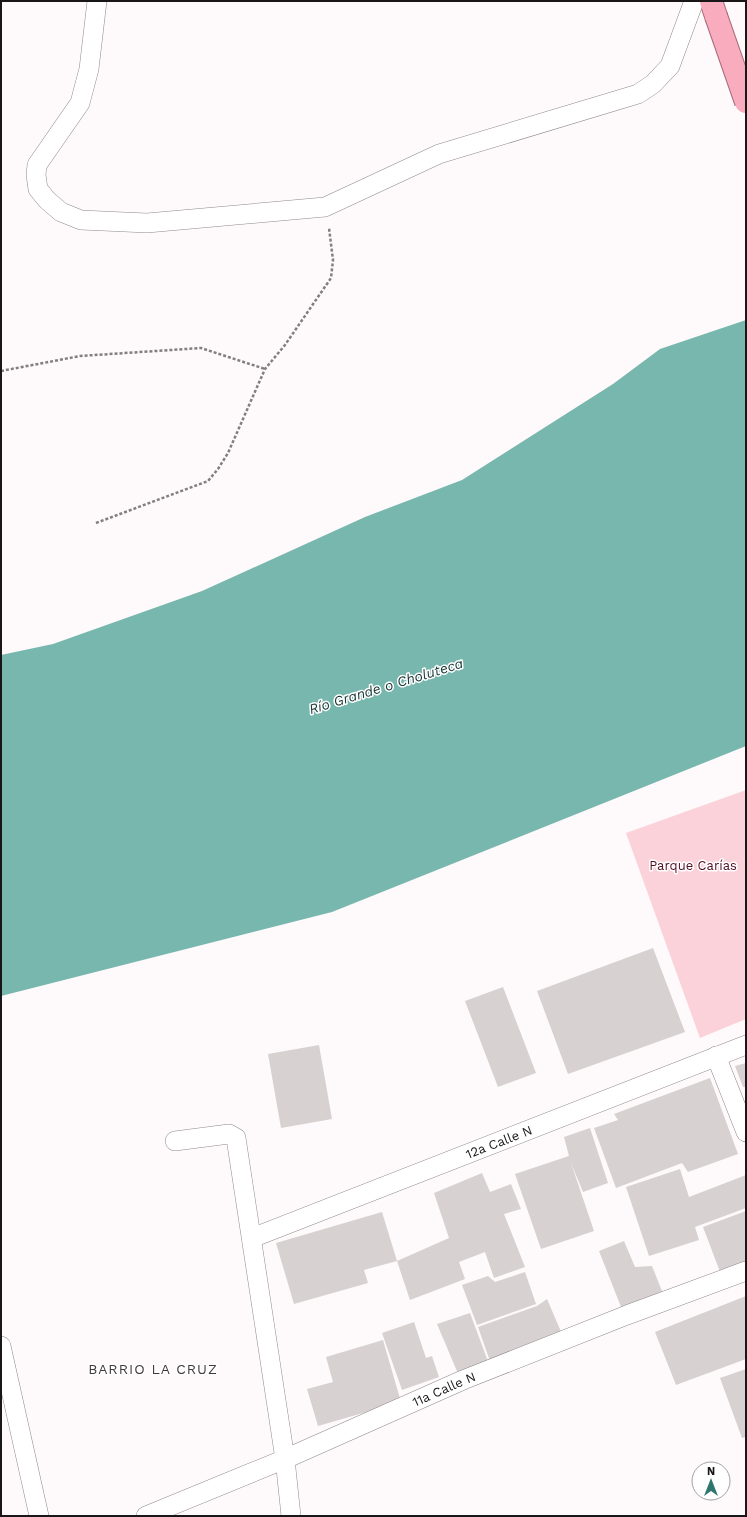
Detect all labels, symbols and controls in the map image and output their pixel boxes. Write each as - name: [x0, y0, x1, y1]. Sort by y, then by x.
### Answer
- water label: Río Grande o Choluteca: [307, 655, 465, 717]
- park label: Parque Carías: [649, 858, 737, 873]
- street label: 12a Calle N: [464, 1122, 534, 1162]
- district label: BARRIO LA CRUZ: [88, 1361, 218, 1377]
- street label: 11a Calle N: [410, 1369, 478, 1409]
- north arrow: [691, 1461, 731, 1501]
- text: N: [707, 1465, 715, 1478]

